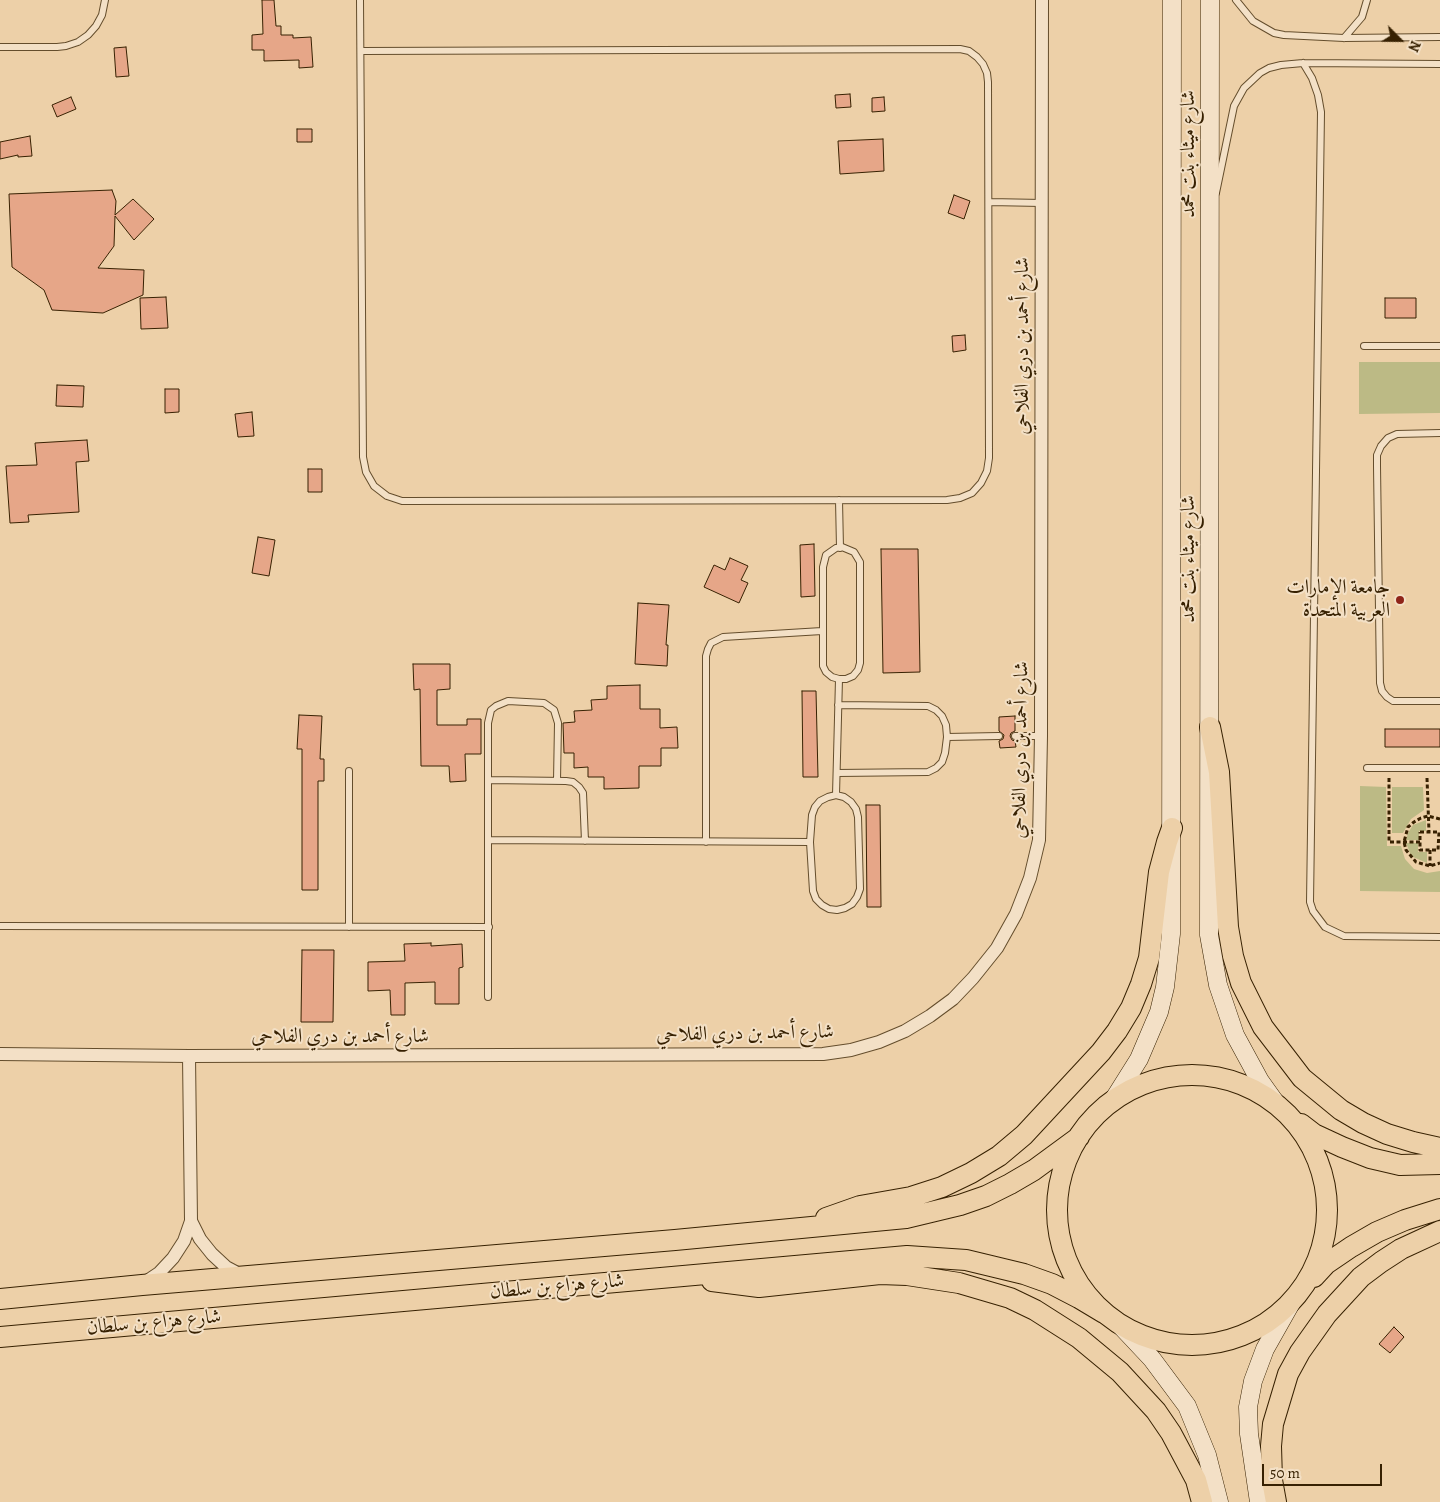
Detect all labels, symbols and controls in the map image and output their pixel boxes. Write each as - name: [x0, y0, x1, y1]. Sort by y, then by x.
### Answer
- north arrow: [1375, 15, 1425, 65]
- text: N: [1404, 38, 1425, 54]
- street label: شارع ميثاء بنت محمد: [1177, 90, 1201, 218]
- street label: شارع أحمد بن دري الفلاحي: [1011, 257, 1035, 435]
- street label: شارع ميثاء بنت محمد: [1177, 495, 1201, 623]
- place label: جامعة الإمارات العربية المتحدة: [1286, 576, 1390, 623]
- marker: جامعة الإمارات العربية المتحدة: [1394, 594, 1406, 606]
- street label: شارع أحمد بن دري الفلاحي: [1007, 661, 1035, 839]
- street label: شارع أحمد بن دري الفلاحي: [656, 1020, 834, 1048]
- street label: شارع أحمد بن دري الفلاحي: [251, 1025, 429, 1049]
- street label: شارع هزاع بن سلطان: [489, 1269, 625, 1305]
- street label: شارع هزاع بن سلطان: [86, 1305, 222, 1341]
- scale bar: [1265, 1454, 1385, 1486]
- text: 50 m: [1270, 1463, 1300, 1483]

